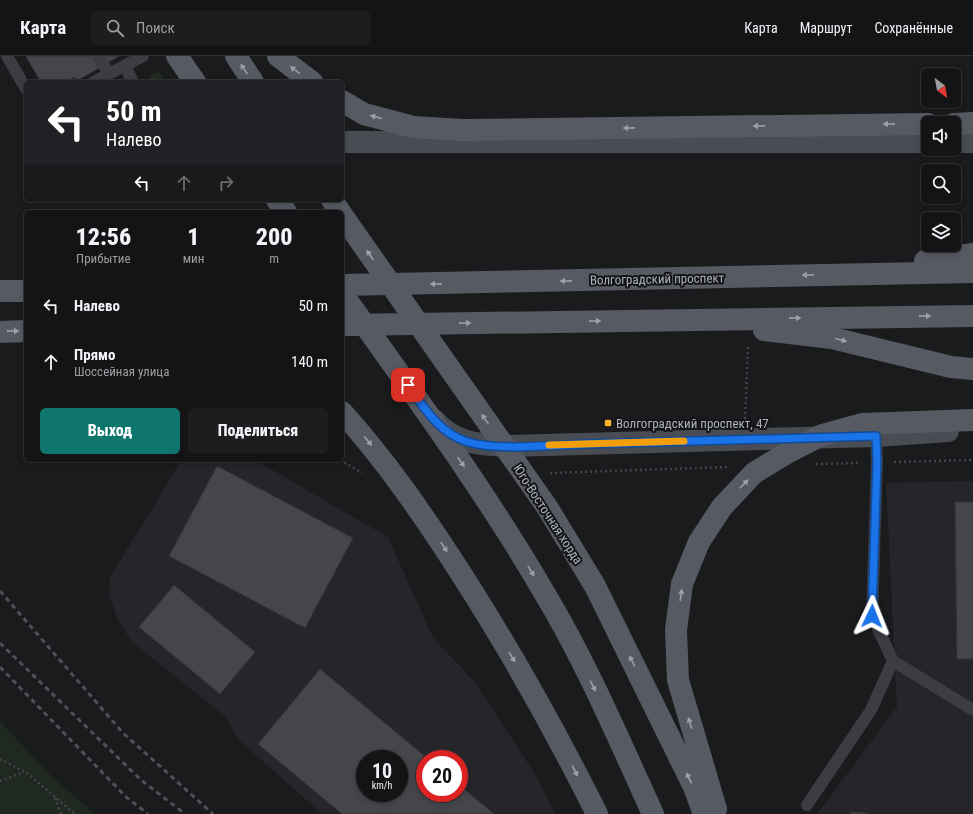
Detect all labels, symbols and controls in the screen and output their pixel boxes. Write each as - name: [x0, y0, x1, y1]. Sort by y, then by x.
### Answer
- search box: [90, 10, 370, 46]
- text: Карта: [20, 16, 66, 39]
- icon: search: [104, 17, 126, 39]
- text: Поиск: [136, 19, 175, 37]
- text: Карта: [744, 20, 778, 36]
- text: Маршрут: [800, 20, 852, 36]
- text: Сохранённые: [874, 20, 953, 36]
- one-way arrow: [240, 64, 248, 74]
- one-way arrow: [289, 65, 300, 74]
- north arrow: [921, 68, 961, 108]
- map controls: [921, 68, 961, 252]
- text: 50 m: [106, 95, 162, 128]
- icon: left: [40, 96, 92, 148]
- one-way arrow: [370, 114, 382, 120]
- button: sound: [921, 116, 961, 156]
- one-way arrow: [883, 121, 895, 128]
- one-way arrow: [752, 123, 765, 129]
- one-way arrow: [622, 125, 635, 131]
- text: Налево: [106, 129, 162, 150]
- button: search: [921, 164, 961, 204]
- icon: left: [131, 172, 153, 194]
- icon: ahead: [173, 172, 195, 194]
- icon: right: [215, 172, 237, 194]
- button: layers: [921, 212, 961, 252]
- text: 12:56: [76, 223, 131, 251]
- text: 1: [187, 223, 200, 251]
- text: 200: [256, 223, 292, 251]
- one-way arrow: [366, 250, 374, 260]
- text: Прибытие: [76, 251, 131, 266]
- text: мин: [183, 251, 204, 266]
- text: m: [269, 251, 279, 266]
- street label: Волгоградский проспект: [590, 270, 725, 288]
- one-way arrow: [802, 272, 814, 279]
- one-way arrow: [559, 278, 572, 284]
- one-way arrow: [430, 280, 442, 287]
- icon: left: [40, 295, 62, 317]
- text: Налево: [74, 297, 120, 315]
- text: 50 m: [298, 297, 328, 315]
- one-way arrow: [919, 313, 931, 320]
- one-way arrow: [789, 315, 802, 321]
- one-way arrow: [589, 318, 602, 324]
- one-way arrow: [459, 320, 472, 326]
- one-way arrow: [7, 328, 19, 335]
- one-way arrow: [835, 338, 847, 344]
- text: Прямо: [74, 346, 115, 364]
- icon: ahead: [40, 351, 62, 373]
- text: 140 m: [291, 353, 328, 371]
- text: Шоссейная улица: [74, 364, 169, 379]
- pin: [391, 368, 425, 402]
- icon: arrive: [397, 374, 419, 396]
- button: Выход: [40, 408, 180, 454]
- button: Поделиться: [188, 408, 328, 454]
- one-way arrow: [481, 414, 489, 424]
- place label: Волгоградский проспект, 47: [616, 416, 769, 431]
- marker: Волгоградский проспект, 47: [603, 418, 613, 428]
- one-way arrow: [364, 436, 373, 447]
- one-way arrow: [457, 457, 465, 467]
- street label: Юго-Восточная хорда: [510, 461, 586, 567]
- one-way arrow: [739, 479, 749, 489]
- one-way arrow: [440, 541, 447, 553]
- one-way arrow: [528, 565, 535, 577]
- one-way arrow: [678, 589, 684, 601]
- position arrow: [851, 595, 893, 637]
- one-way arrow: [509, 651, 516, 663]
- one-way arrow: [629, 655, 635, 667]
- one-way arrow: [590, 680, 596, 691]
- one-way arrow: [687, 717, 693, 729]
- speed limit sign: 20: [416, 750, 468, 802]
- text: 10: [372, 759, 392, 783]
- one-way arrow: [572, 765, 579, 777]
- one-way arrow: [686, 772, 692, 784]
- text: km/h: [372, 780, 392, 791]

